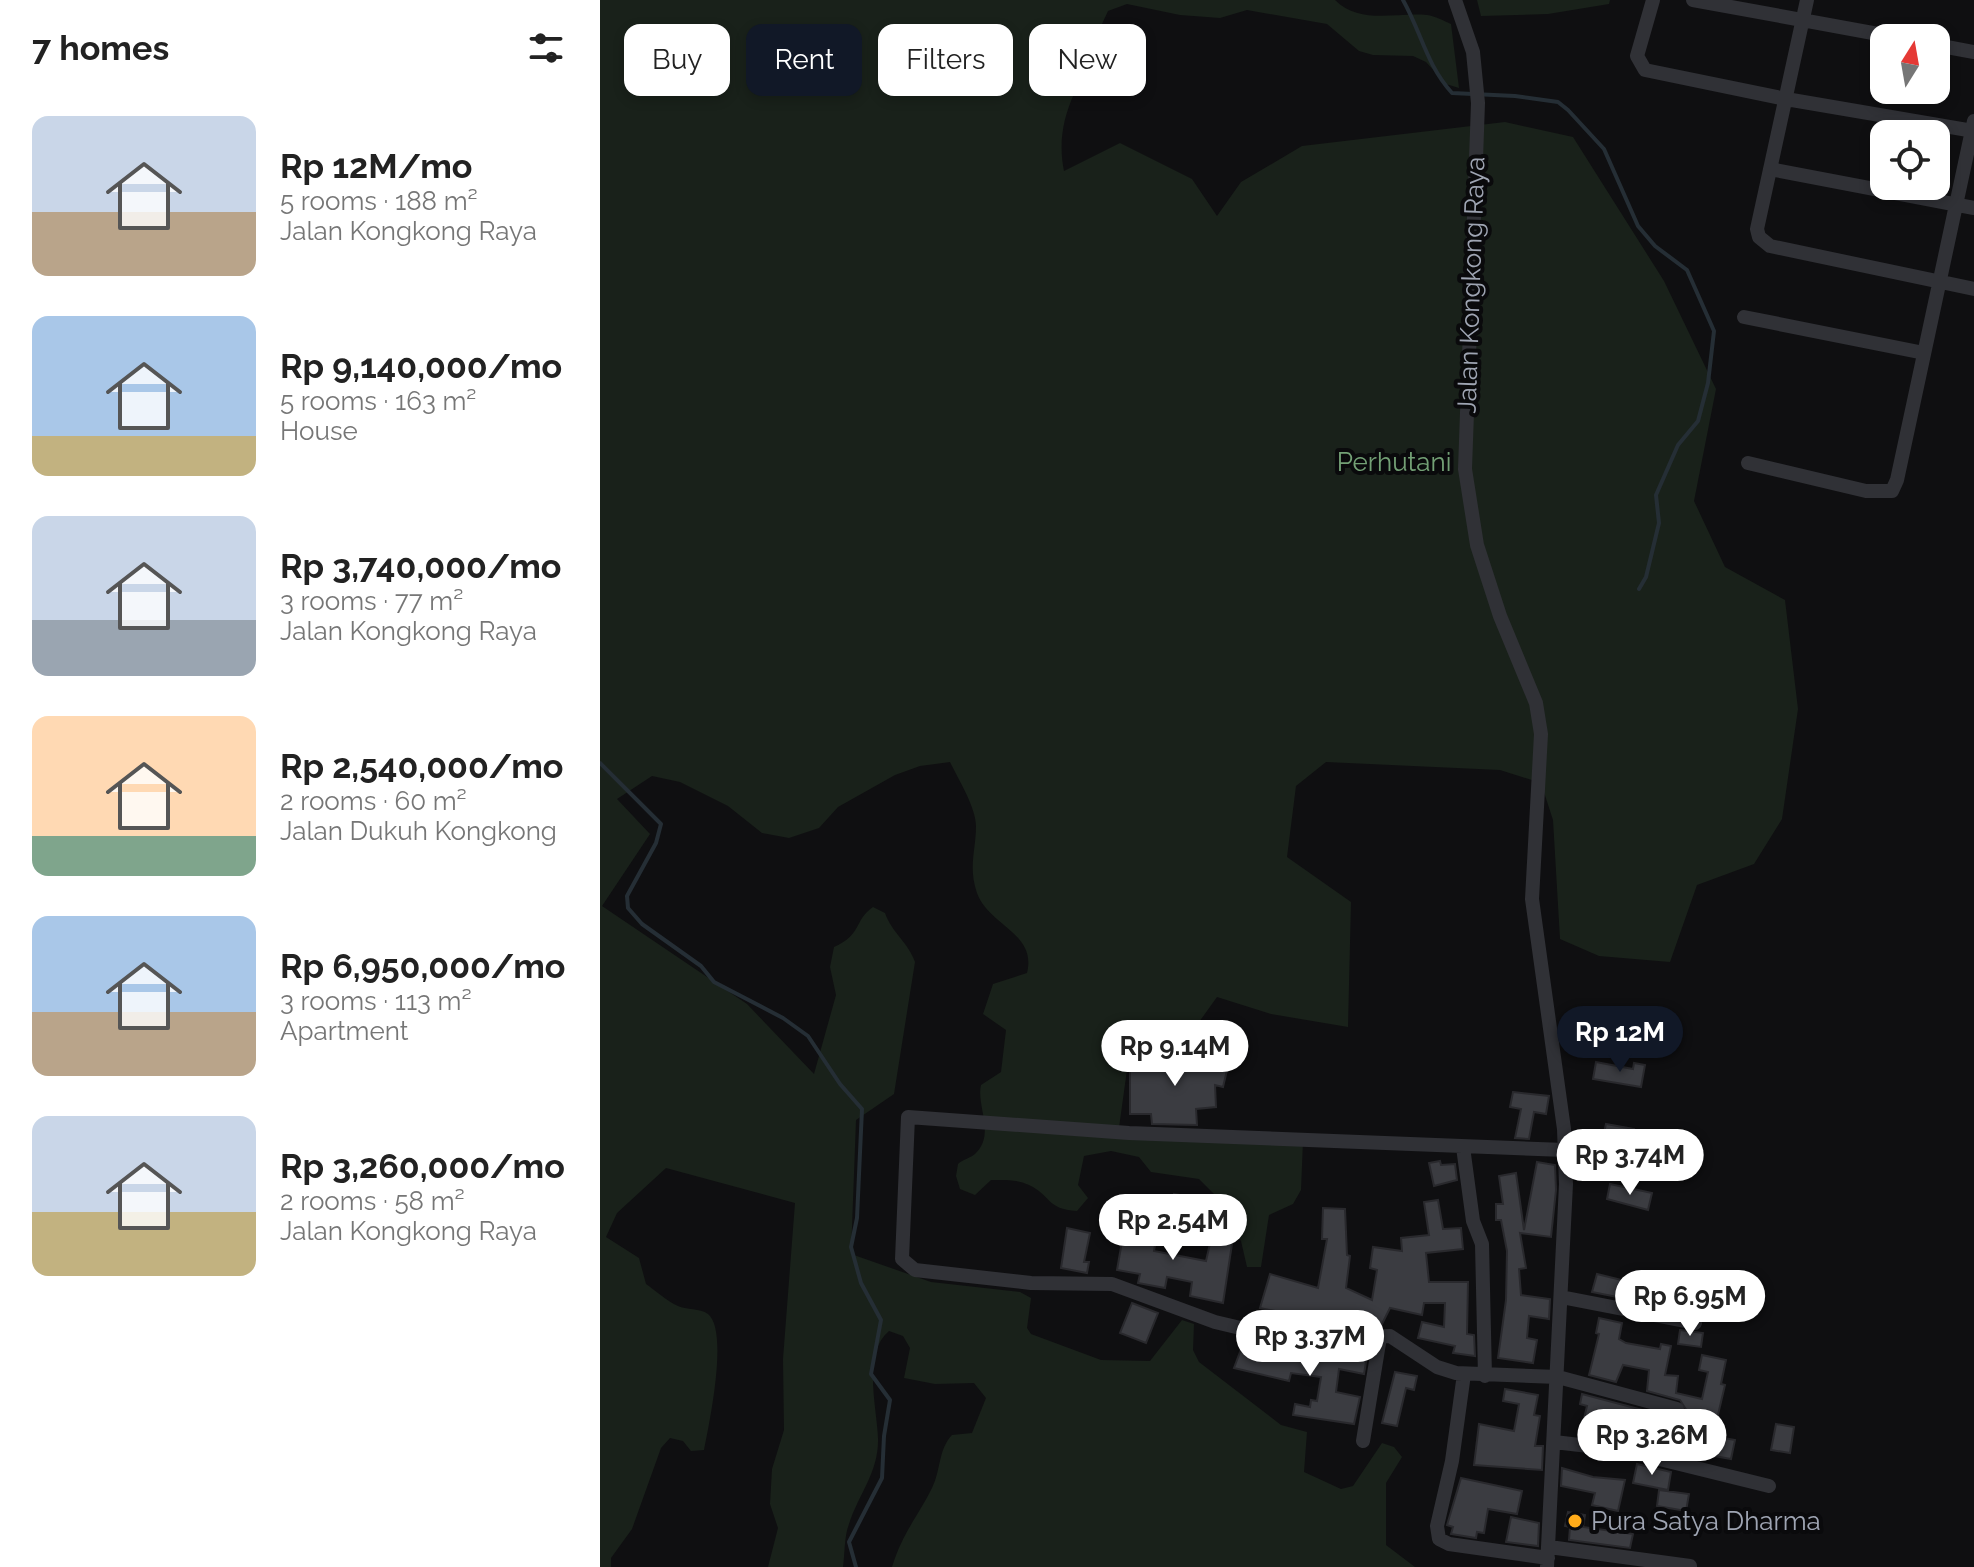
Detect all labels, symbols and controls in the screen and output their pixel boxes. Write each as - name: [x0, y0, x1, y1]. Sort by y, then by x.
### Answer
- chip: Buy: [624, 24, 730, 96]
- chip: Rent: [746, 24, 862, 96]
- chip: Filters: [878, 24, 1013, 96]
- chip: New: [1029, 24, 1146, 96]
- north arrow: [1870, 24, 1950, 104]
- map controls: [1870, 24, 1950, 200]
- icon: filters: [524, 26, 568, 70]
- text: 7 homes: [32, 28, 169, 68]
- button: locate: [1870, 120, 1950, 200]
- text: Rp 12M/mo: [280, 146, 472, 186]
- icon: home: [96, 148, 192, 244]
- street label: Jalan Kongkong Raya: [1452, 156, 1490, 414]
- text: 5 rooms · 188 m²: [280, 186, 478, 216]
- text: Jalan Kongkong Raya: [280, 216, 537, 246]
- text: Rp 9,140,000/mo: [280, 346, 562, 386]
- icon: home: [96, 348, 192, 444]
- text: 5 rooms · 163 m²: [280, 386, 476, 416]
- text: House: [280, 416, 358, 446]
- park label: Perhutani: [1337, 447, 1451, 477]
- text: Rp 3,740,000/mo: [280, 546, 561, 586]
- icon: home: [96, 548, 192, 644]
- text: 3 rooms · 77 m²: [280, 586, 463, 616]
- text: Jalan Kongkong Raya: [280, 616, 537, 646]
- text: Rp 2,540,000/mo: [280, 746, 563, 786]
- icon: home: [96, 748, 192, 844]
- text: 2 rooms · 60 m²: [280, 786, 467, 816]
- text: Jalan Dukuh Kongkong: [280, 816, 557, 846]
- text: Rp 6,950,000/mo: [280, 946, 565, 986]
- icon: home: [96, 948, 192, 1044]
- text: 3 rooms · 113 m²: [280, 986, 472, 1016]
- pin: Rp 12M: [1555, 1006, 1685, 1074]
- text: Apartment: [280, 1016, 409, 1046]
- text: Rp 12M: [1575, 1017, 1665, 1047]
- pin: Rp 9.14M: [1092, 1020, 1258, 1088]
- text: Rp 9.14M: [1119, 1031, 1231, 1061]
- pin: Rp 3.74M: [1547, 1129, 1713, 1197]
- text: Rp 3.74M: [1575, 1140, 1685, 1170]
- text: Rp 3,260,000/mo: [280, 1146, 565, 1186]
- icon: home: [96, 1148, 192, 1244]
- text: 2 rooms · 58 m²: [280, 1186, 465, 1216]
- pin: Rp 2.54M: [1090, 1194, 1256, 1262]
- text: Rp 2.54M: [1117, 1205, 1229, 1235]
- text: Jalan Kongkong Raya: [280, 1216, 537, 1246]
- pin: Rp 6.95M: [1607, 1270, 1773, 1338]
- text: Rp 6.95M: [1633, 1281, 1747, 1311]
- pin: Rp 3.37M: [1227, 1310, 1393, 1378]
- text: Rp 3.37M: [1254, 1321, 1366, 1351]
- pin: Rp 3.26M: [1569, 1409, 1735, 1477]
- text: Rp 3.26M: [1595, 1420, 1709, 1450]
- place label: Pura Satya Dharma: [1591, 1506, 1821, 1536]
- marker: Pura Satya Dharma: [1566, 1512, 1584, 1530]

